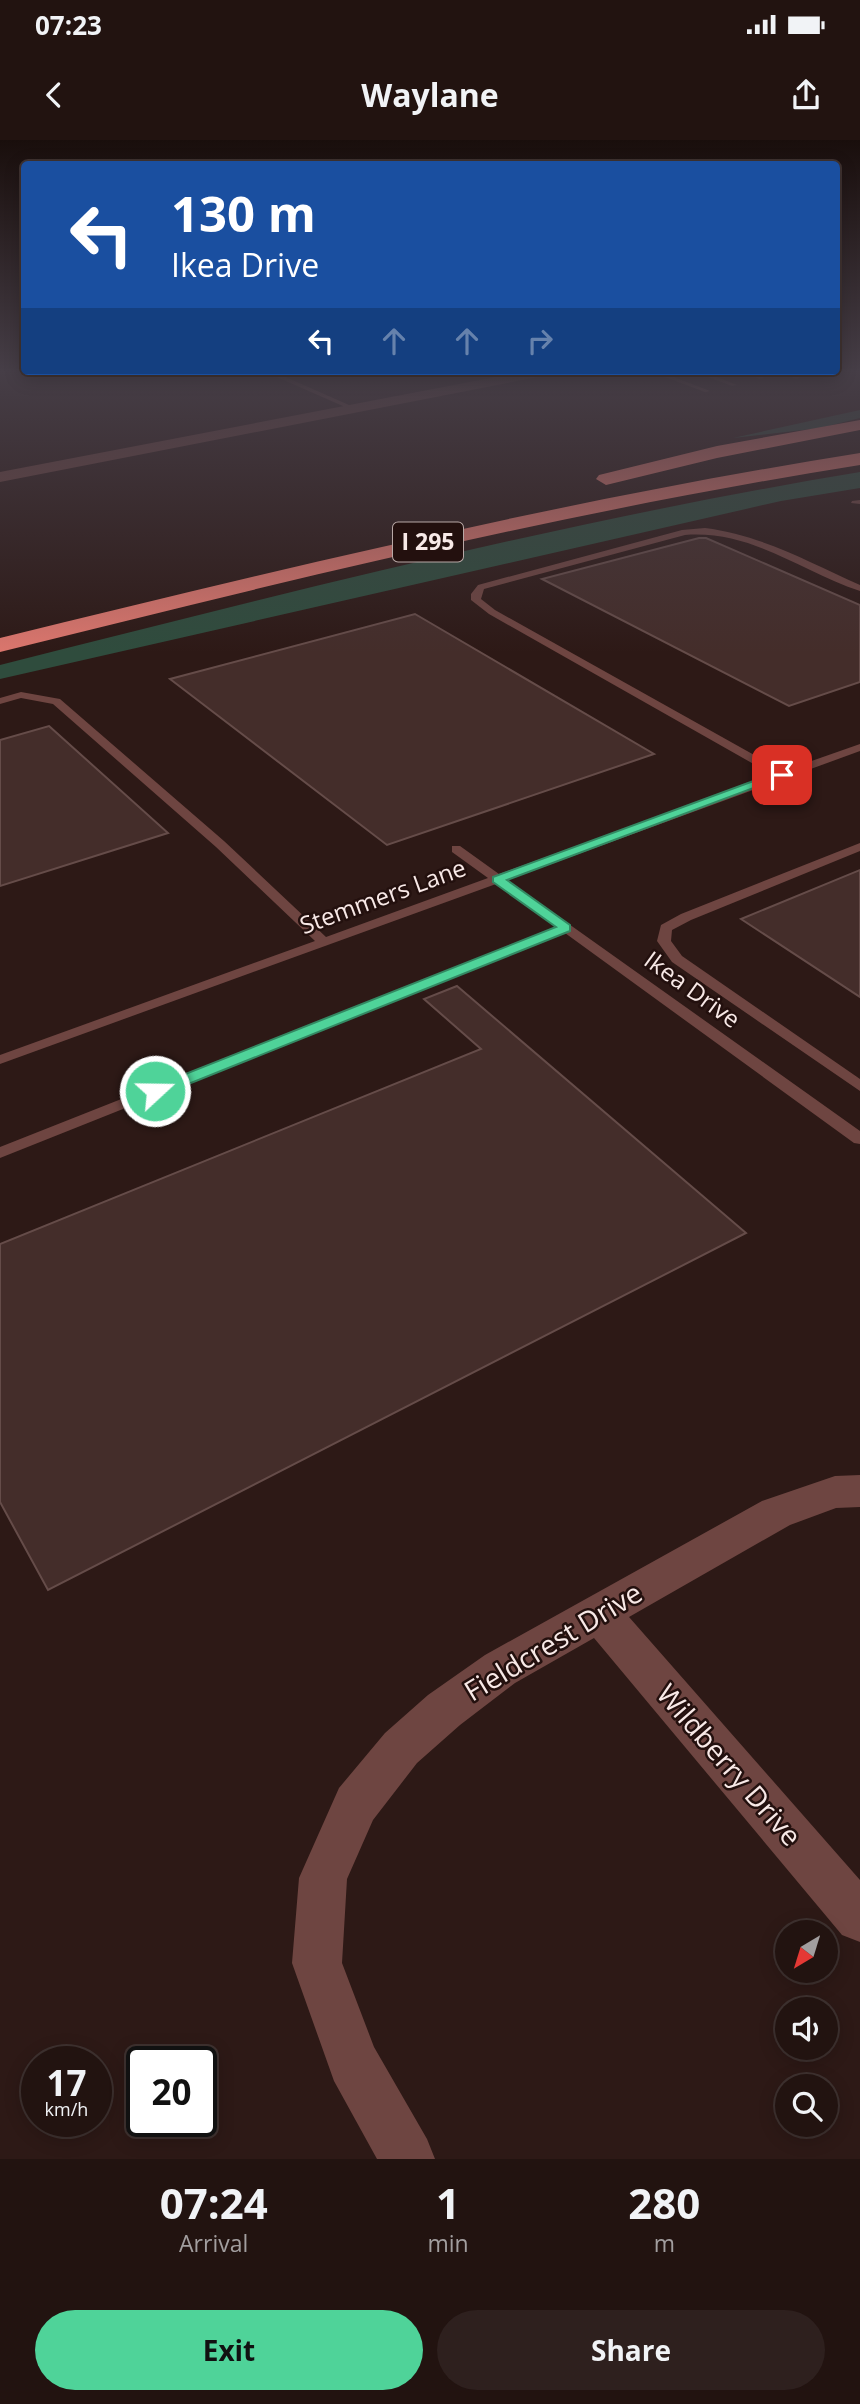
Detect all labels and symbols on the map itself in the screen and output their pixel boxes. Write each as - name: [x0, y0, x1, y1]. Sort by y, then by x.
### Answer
- road number: I 295: [393, 522, 463, 562]
- pin: [752, 745, 812, 805]
- street label: Stemmers Lane: [295, 850, 470, 941]
- street label: Ikea Drive: [638, 943, 748, 1035]
- position arrow: [118, 1054, 192, 1128]
- street label: Fieldcrest Drive: [456, 1573, 648, 1709]
- street label: Wildberry Drive: [649, 1675, 811, 1853]
- north arrow: [775, 1920, 838, 1983]
- speed limit sign: 20: [126, 2046, 217, 2137]

